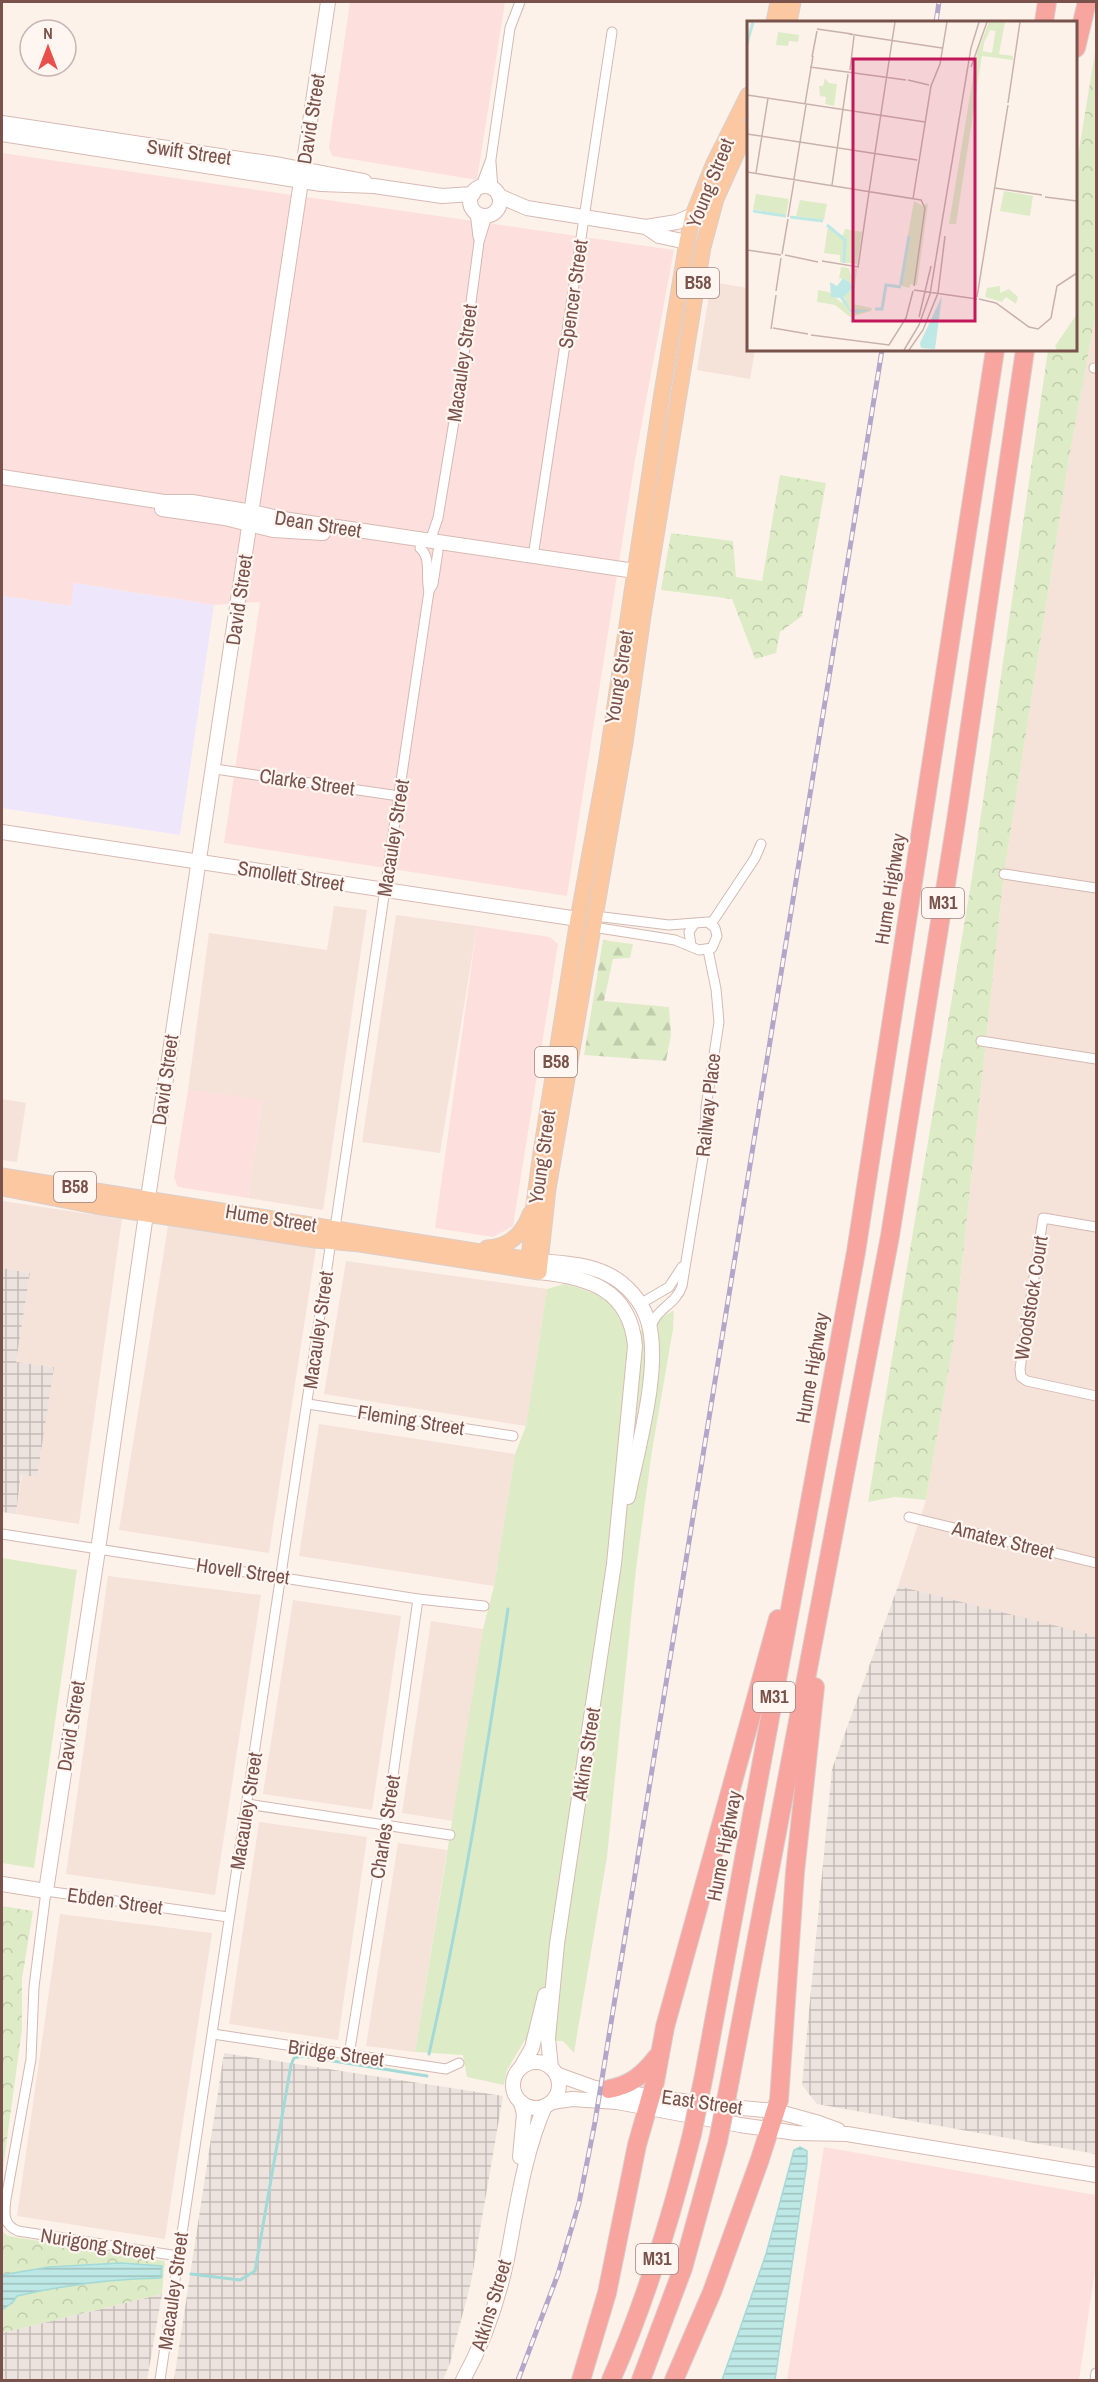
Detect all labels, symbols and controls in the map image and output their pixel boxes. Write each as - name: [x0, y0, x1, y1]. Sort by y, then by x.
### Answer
- north arrow: [18, 18, 78, 78]
- inset map: [747, 21, 1077, 351]
- text: N: [43, 22, 53, 44]
- street label: David Street: [290, 71, 331, 166]
- street label: Swift Street: [145, 132, 233, 171]
- street label: Young Street: [679, 134, 740, 232]
- street label: Spencer Street: [552, 237, 594, 350]
- road number: B58: [677, 268, 719, 298]
- street label: Macauley Street: [440, 302, 483, 423]
- street label: Dean Street: [273, 503, 364, 544]
- street label: David Street: [219, 552, 258, 647]
- street label: Young Street: [598, 628, 639, 726]
- street label: Clarke Street: [258, 761, 357, 802]
- street label: Macauley Street: [370, 777, 415, 899]
- street label: Hume Highway: [867, 831, 912, 946]
- street label: Smollett Street: [236, 854, 347, 897]
- road number: M31: [922, 888, 964, 918]
- street label: David Street: [145, 1032, 184, 1127]
- road number: B58: [535, 1047, 577, 1077]
- street label: Railway Place: [689, 1052, 726, 1158]
- street label: Young Street: [522, 1108, 562, 1206]
- road number: B58: [54, 1172, 96, 1202]
- street label: Hume Street: [224, 1197, 319, 1238]
- street label: Woodstock Court: [1007, 1233, 1054, 1362]
- street label: Macauley Street: [296, 1269, 339, 1390]
- street label: Hume Highway: [788, 1310, 835, 1425]
- street label: Fleming Street: [356, 1398, 467, 1441]
- street label: Amatex Street: [948, 1514, 1057, 1565]
- street label: Hovell Street: [195, 1551, 292, 1590]
- street label: David Street: [50, 1678, 91, 1773]
- road number: M31: [753, 1682, 795, 1712]
- street label: Atkins Street: [565, 1705, 606, 1803]
- street label: Macauley Street: [223, 1750, 268, 1872]
- street label: Charles Street: [363, 1773, 406, 1881]
- street label: Hume Highway: [700, 1788, 748, 1904]
- street label: Ebden Street: [66, 1880, 165, 1921]
- street label: Bridge Street: [286, 2032, 386, 2073]
- street label: East Street: [660, 2082, 745, 2121]
- street label: Nurigong Street: [39, 2221, 158, 2266]
- street label: Macauley Street: [151, 2230, 194, 2351]
- road number: M31: [636, 2244, 678, 2274]
- street label: Atkins Street: [464, 2256, 517, 2355]

